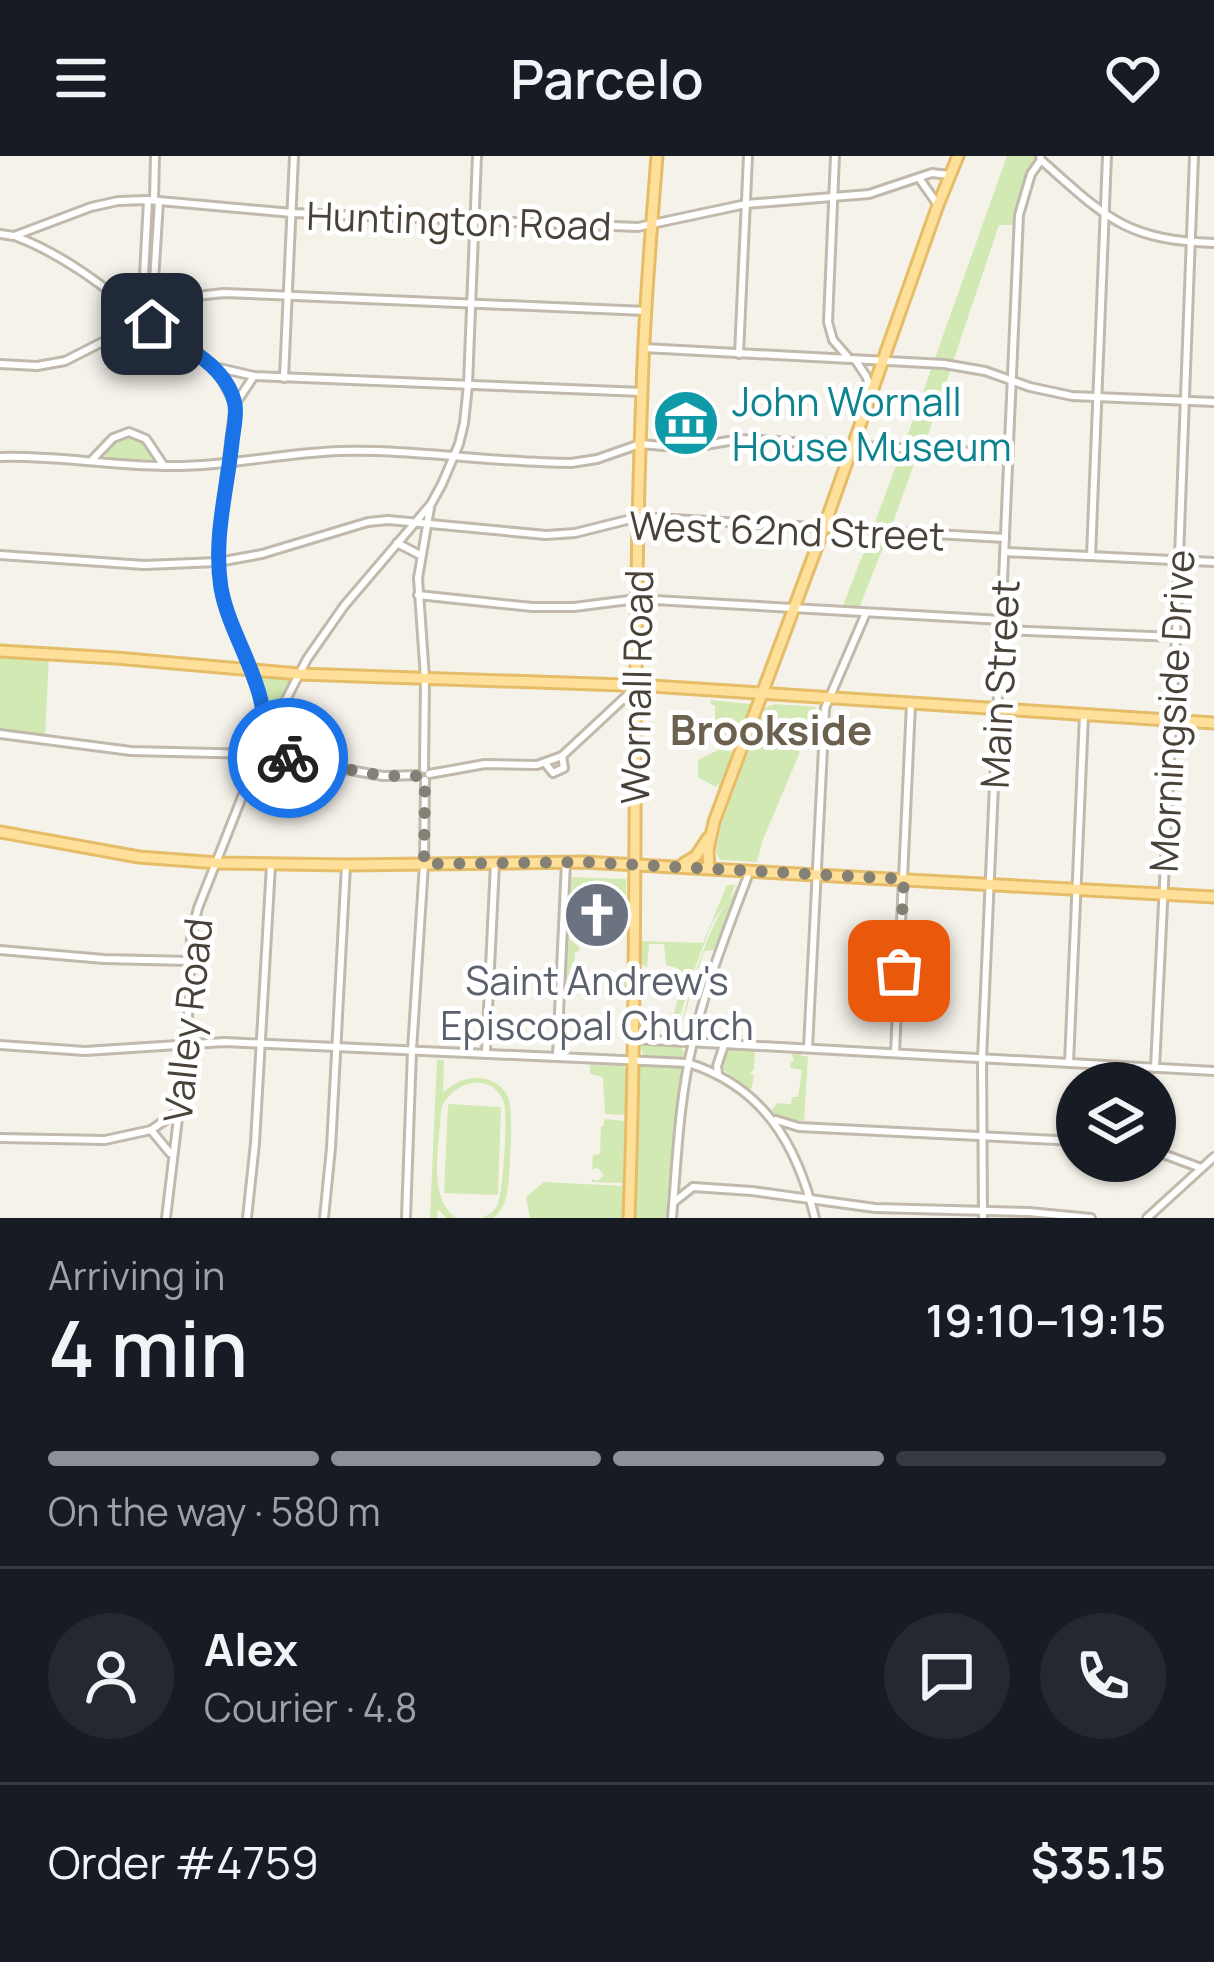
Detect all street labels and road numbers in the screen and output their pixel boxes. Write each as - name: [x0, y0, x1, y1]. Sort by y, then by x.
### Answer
- street label: Huntington Road: [305, 188, 613, 252]
- street label: West 62nd Street: [628, 498, 946, 562]
- street label: Morningside Drive: [1136, 548, 1206, 874]
- street label: Wornall Road: [607, 569, 665, 805]
- street label: Main Street: [967, 578, 1031, 790]
- street label: Valley Road: [149, 915, 225, 1125]

